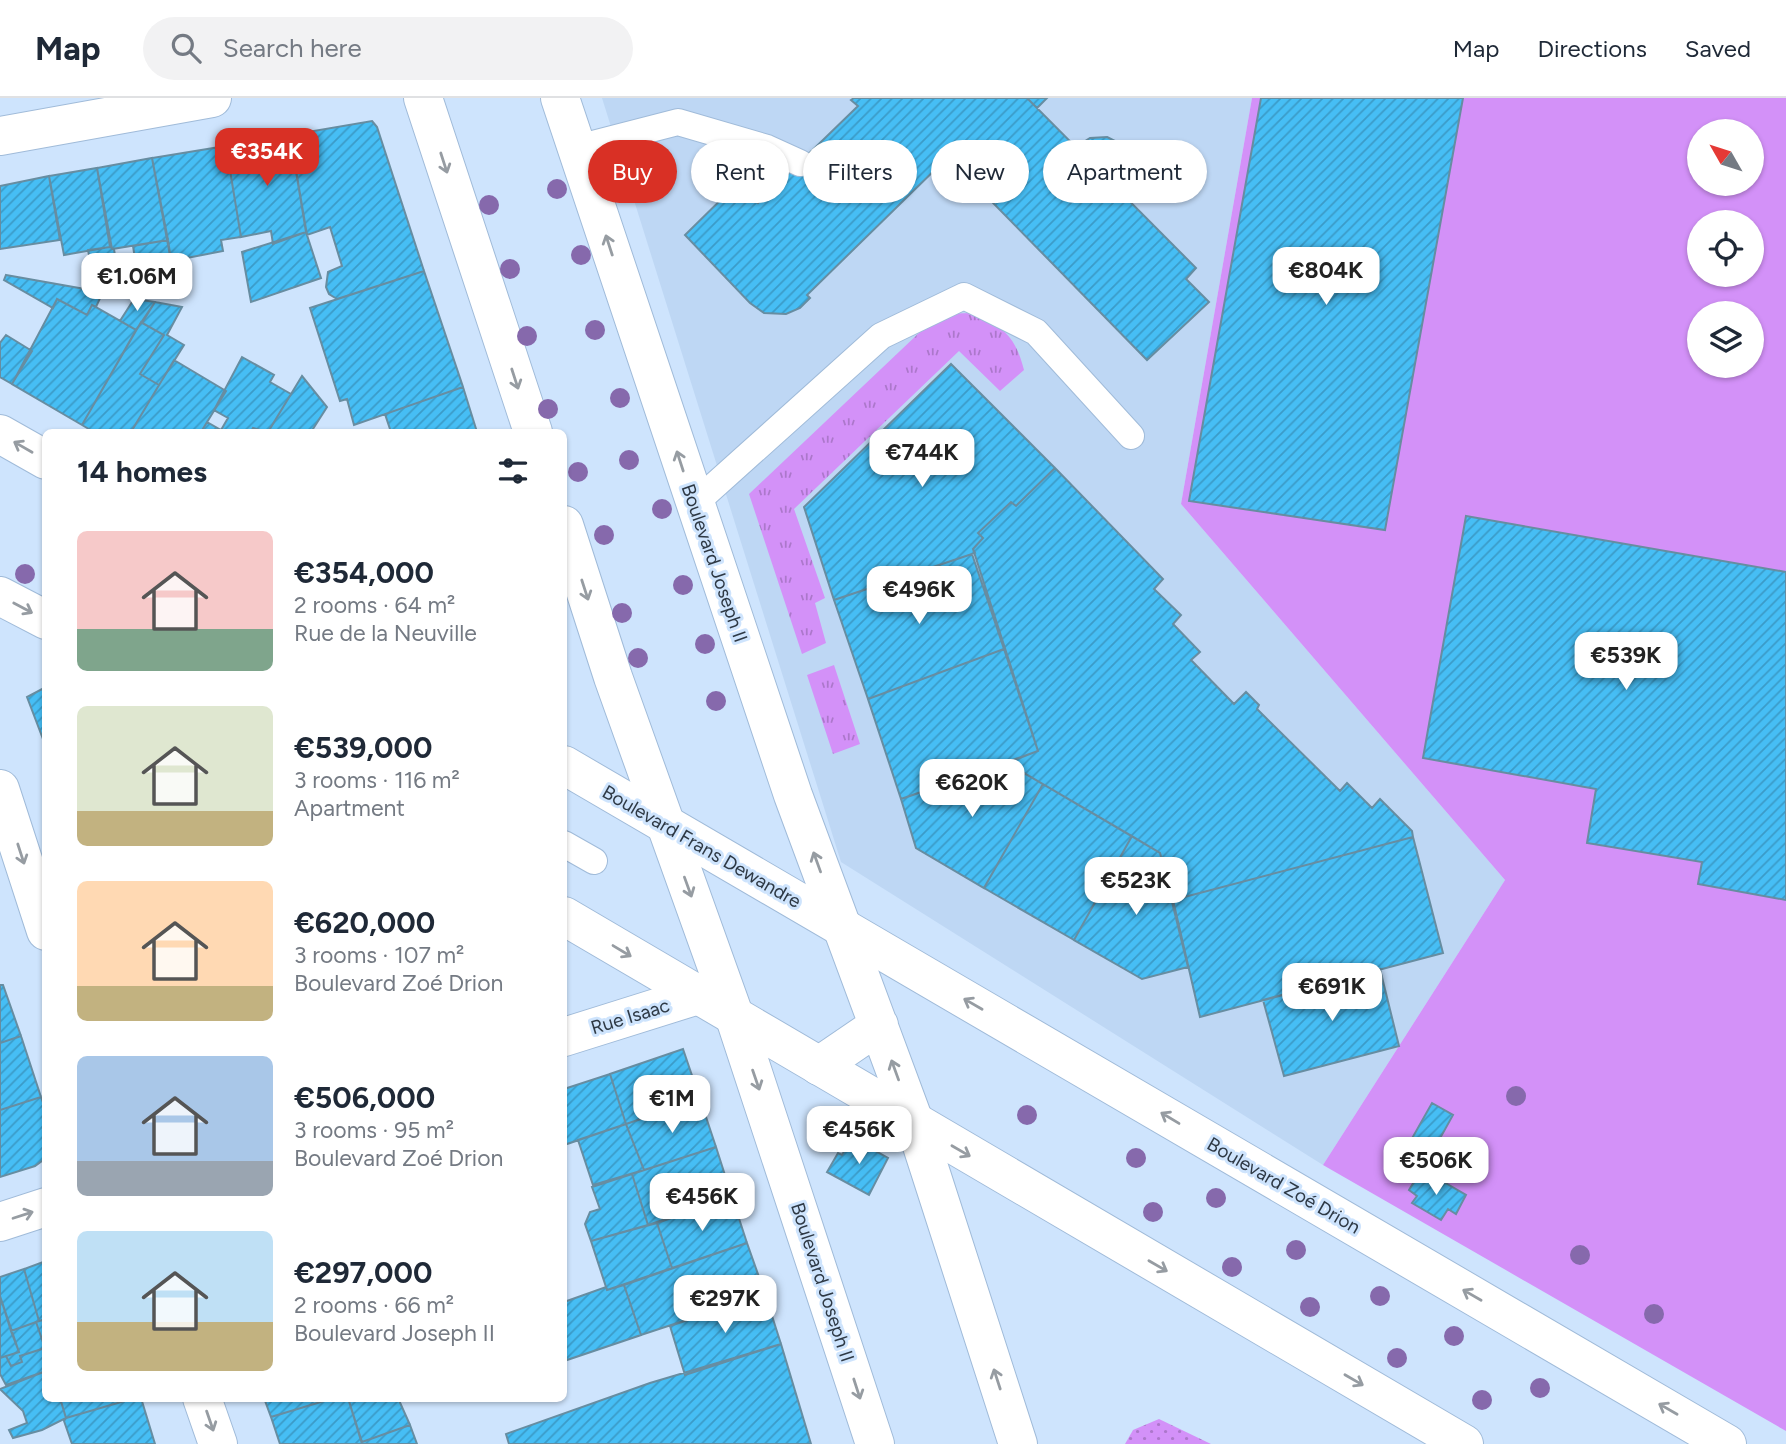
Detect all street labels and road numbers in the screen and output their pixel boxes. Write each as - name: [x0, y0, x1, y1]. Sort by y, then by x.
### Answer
- street label: Boulevard Joseph II: [677, 481, 752, 645]
- street label: Boulevard Frans Dewandre: [598, 780, 805, 913]
- street label: Rue Isaac: [588, 994, 672, 1039]
- street label: Boulevard Zoé Drion: [1203, 1132, 1364, 1239]
- street label: Boulevard Joseph II: [786, 1200, 859, 1365]

